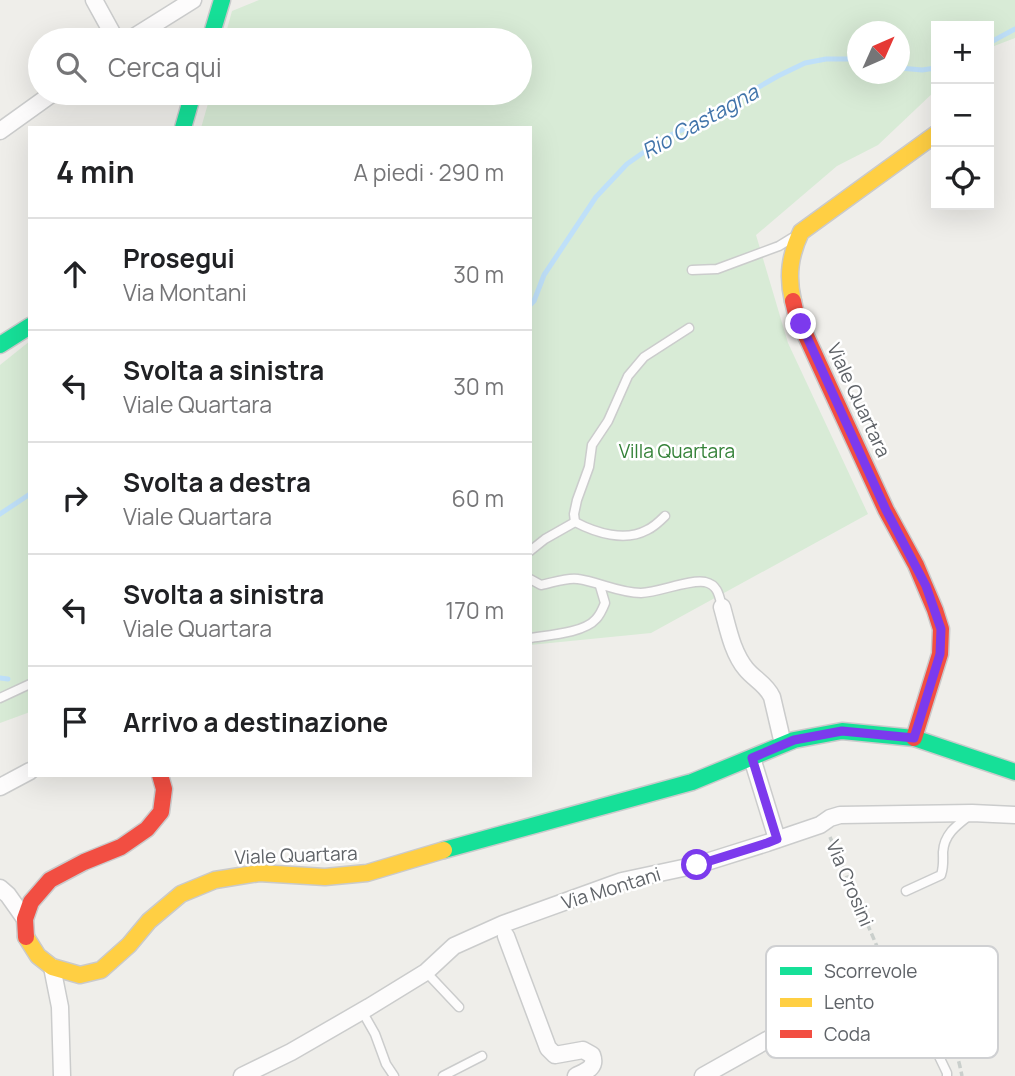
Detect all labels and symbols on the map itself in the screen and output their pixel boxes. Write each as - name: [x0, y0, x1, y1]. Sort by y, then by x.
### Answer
- north arrow: [847, 21, 910, 84]
- water label: Rio Castagna: [636, 77, 764, 165]
- route end: [785, 308, 816, 339]
- street label: Viale Quartara: [821, 339, 897, 461]
- park label: Villa Quartara: [619, 438, 735, 464]
- street label: Via Crosini: [820, 836, 880, 930]
- street label: Viale Quartara: [234, 840, 358, 870]
- route start: [681, 849, 712, 880]
- street label: Via Montani: [558, 861, 664, 915]
- legend: [766, 946, 998, 1058]
- text: Scorrevole: [824, 958, 917, 984]
- text: Lento: [824, 989, 874, 1015]
- text: Coda: [824, 1021, 871, 1047]

